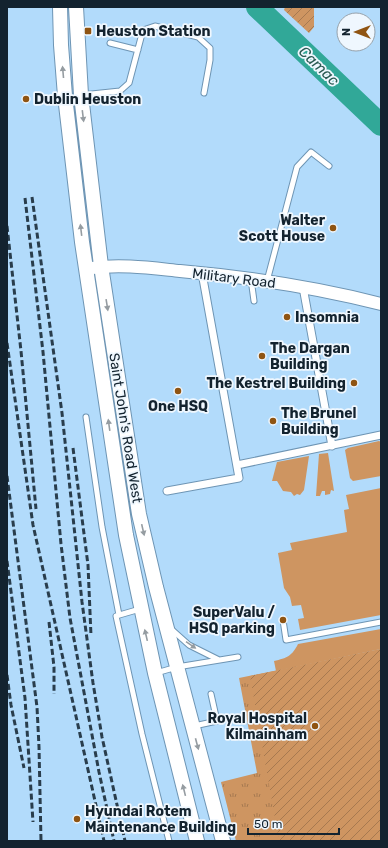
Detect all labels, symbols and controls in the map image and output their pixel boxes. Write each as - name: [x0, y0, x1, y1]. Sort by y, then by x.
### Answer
- north arrow: [336, 12, 376, 52]
- place label: Heuston Station: [96, 23, 211, 40]
- marker: Heuston Station: [83, 26, 93, 36]
- text: N: [340, 28, 353, 36]
- water label: Camac: [295, 42, 343, 90]
- one-way arrow: [60, 66, 67, 79]
- place label: Dublin Heuston: [34, 91, 141, 108]
- marker: Dublin Heuston: [21, 94, 31, 104]
- one-way arrow: [80, 110, 86, 122]
- place label: Walter Scott House: [239, 212, 326, 245]
- one-way arrow: [78, 223, 84, 236]
- marker: Walter Scott House: [328, 223, 338, 233]
- street label: Military Road: [191, 265, 277, 292]
- one-way arrow: [104, 299, 110, 311]
- place label: Insomnia: [295, 309, 359, 326]
- marker: Insomnia: [282, 312, 292, 322]
- place label: The Dargan Building: [270, 340, 350, 373]
- marker: The Dargan Building: [257, 351, 267, 361]
- street label: Saint John's Road West: [105, 352, 146, 505]
- place label: The Kestrel Building: [206, 375, 346, 392]
- marker: The Kestrel Building: [349, 378, 359, 388]
- marker: One HSQ: [173, 386, 183, 396]
- place label: One HSQ: [148, 398, 208, 415]
- place label: The Brunel Building: [281, 405, 357, 438]
- marker: The Brunel Building: [268, 416, 278, 426]
- one-way arrow: [106, 419, 112, 431]
- one-way arrow: [141, 524, 147, 536]
- place label: SuperValu / HSQ parking: [189, 604, 276, 637]
- marker: SuperValu / HSQ parking: [278, 615, 288, 625]
- one-way arrow: [143, 629, 149, 641]
- one-way arrow: [185, 641, 196, 649]
- place label: Royal Hospital Kilmainham: [208, 710, 307, 743]
- marker: Royal Hospital Kilmainham: [310, 721, 320, 731]
- one-way arrow: [194, 738, 200, 750]
- one-way arrow: [181, 783, 187, 795]
- place label: Hyundai Rotem Maintenance Building: [85, 803, 236, 836]
- scale bar: [248, 810, 339, 836]
- marker: Hyundai Rotem Maintenance Building: [72, 814, 82, 824]
- text: 50 m: [254, 817, 282, 831]

